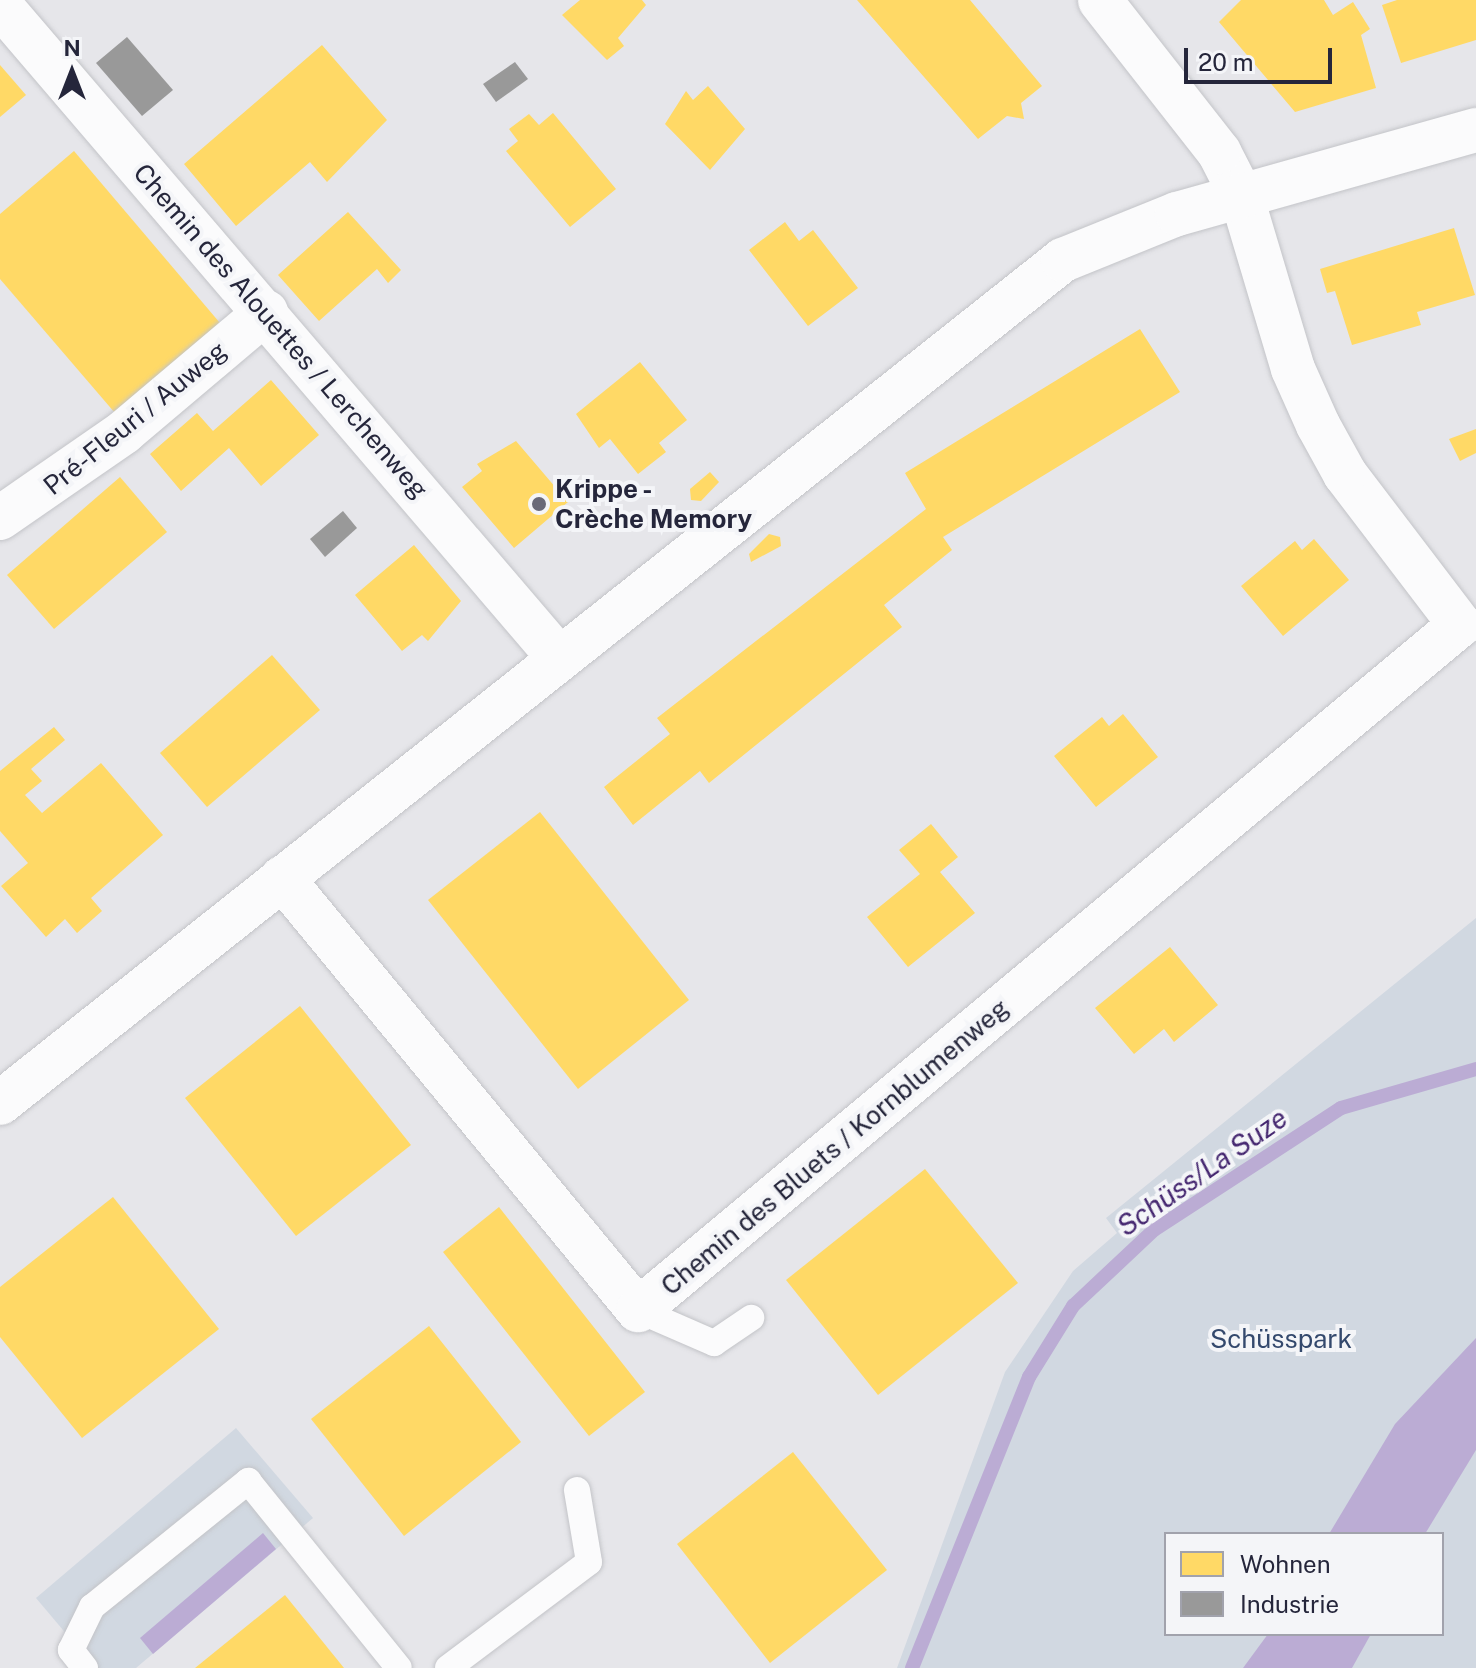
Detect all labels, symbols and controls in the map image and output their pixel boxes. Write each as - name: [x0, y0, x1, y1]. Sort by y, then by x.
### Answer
- north arrow: [32, 32, 112, 112]
- scale bar: [1188, 32, 1336, 82]
- text: N: [63, 35, 81, 61]
- text: 20 m: [1198, 48, 1254, 76]
- street label: Chemin des Alouettes / Lerchenweg: [127, 157, 435, 505]
- street label: Pré-Fleuri / Auweg: [37, 335, 233, 501]
- place label: Krippe - Crèche Memory: [555, 473, 752, 534]
- marker: Krippe - Crèche Memory: [530, 495, 548, 513]
- street label: Chemin des Bluets / Kornblumenweg: [655, 992, 1015, 1302]
- water label: Schüss/La Suze: [1110, 1101, 1294, 1243]
- park label: Schüsspark: [1210, 1323, 1352, 1355]
- legend: [1164, 1532, 1444, 1636]
- text: Wohnen: [1240, 1550, 1331, 1578]
- text: Industrie: [1240, 1590, 1339, 1618]

